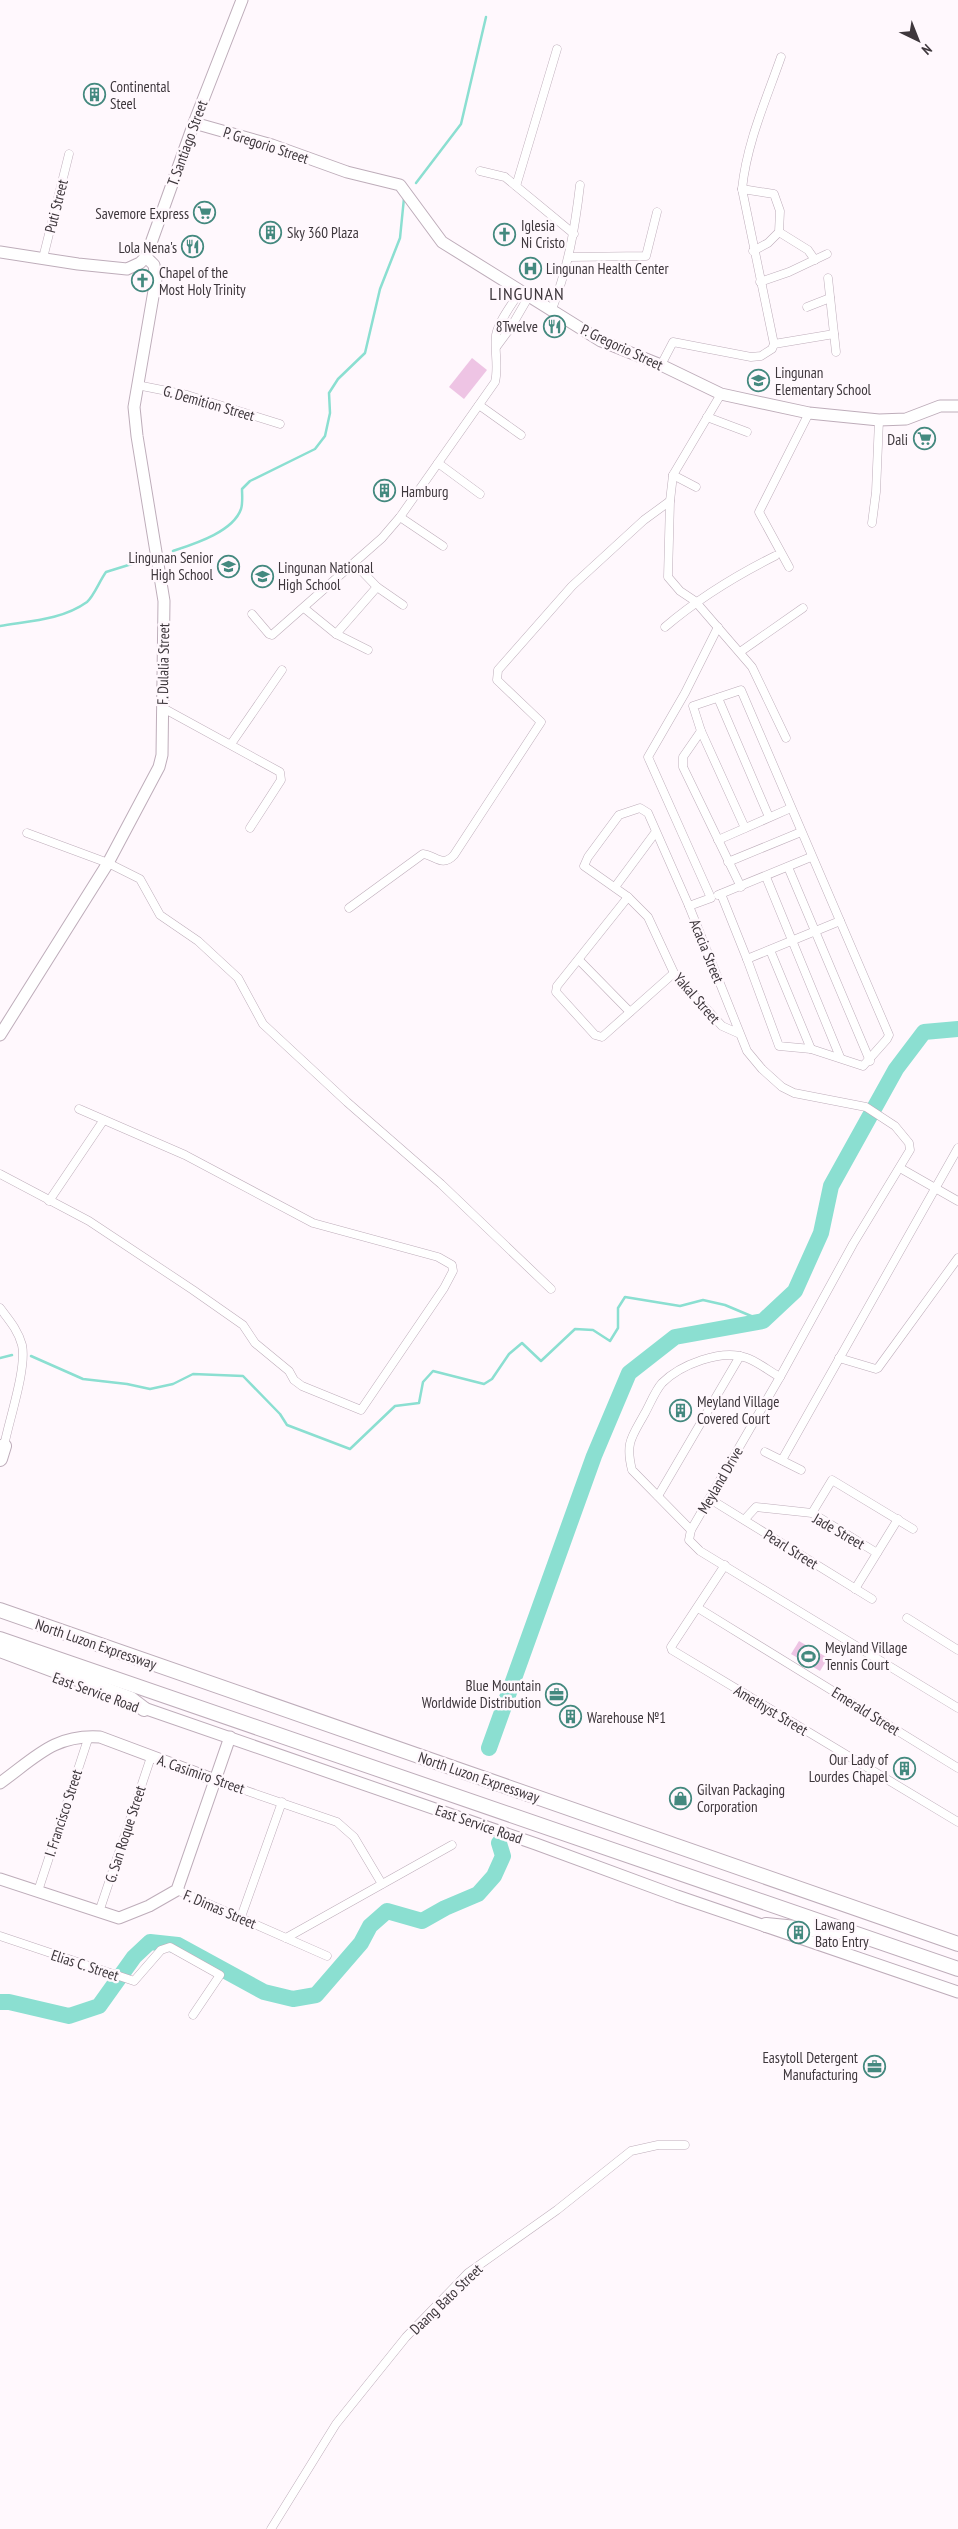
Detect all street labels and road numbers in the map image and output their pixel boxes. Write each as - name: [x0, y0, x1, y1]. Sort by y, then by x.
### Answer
- street label: T. Santiago Street: [163, 98, 211, 188]
- street label: P. Gregorio Street: [221, 122, 311, 168]
- street label: Puti Street: [40, 177, 72, 235]
- street label: P. Gregorio Street: [578, 320, 666, 374]
- street label: G. Demition Street: [161, 381, 257, 425]
- street label: F. Dulalia Street: [153, 623, 173, 705]
- street label: Acacia Street: [686, 916, 728, 986]
- street label: Yakal Street: [670, 969, 724, 1027]
- street label: Meyland Drive: [693, 1443, 747, 1517]
- street label: Jade Street: [809, 1508, 868, 1553]
- street label: Pearl Street: [760, 1525, 822, 1573]
- street label: North Luzon Expressway: [33, 1614, 159, 1674]
- street label: East Service Road: [50, 1668, 142, 1716]
- street label: Amethyst Street: [731, 1681, 811, 1739]
- street label: Emerald Street: [828, 1683, 904, 1739]
- street label: North Luzon Expressway: [416, 1747, 542, 1807]
- street label: A. Casimiro Street: [155, 1750, 247, 1798]
- street label: I. Francisco Street: [40, 1767, 86, 1859]
- street label: G. San Roque Street: [100, 1783, 150, 1885]
- street label: East Service Road: [433, 1800, 525, 1848]
- street label: F. Dimas Street: [181, 1885, 259, 1933]
- street label: Elias C. Street: [49, 1945, 121, 1985]
- street label: Daang Bato Street: [406, 2260, 486, 2338]

